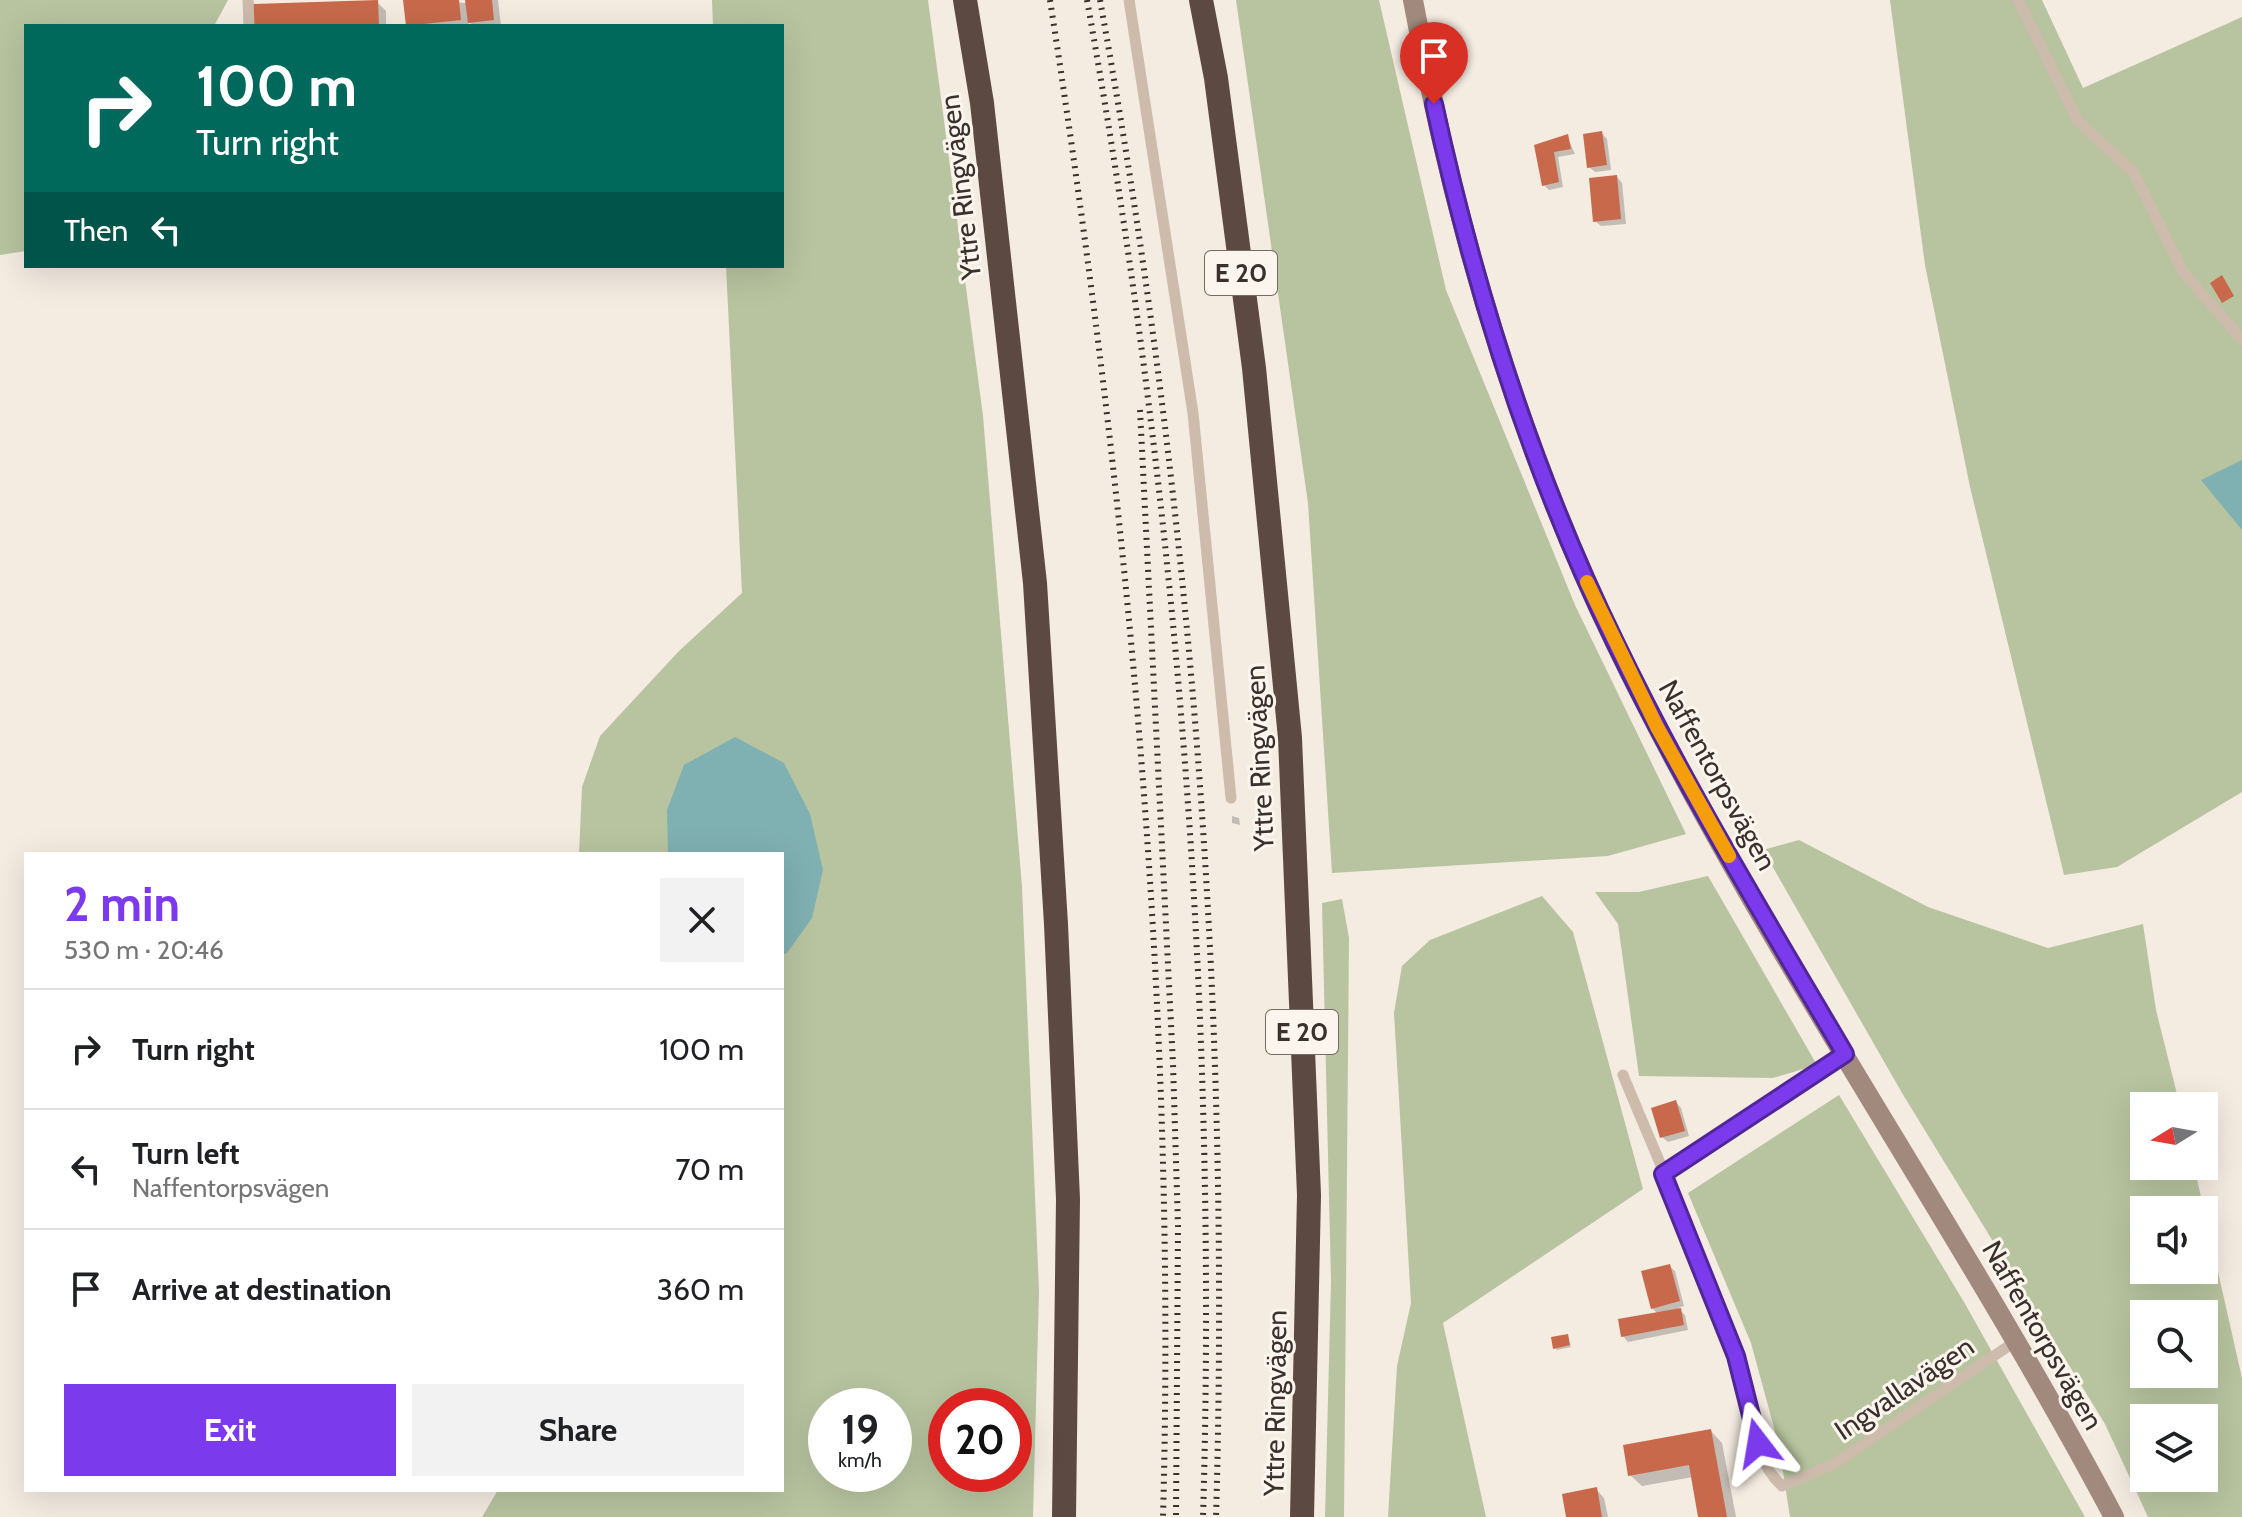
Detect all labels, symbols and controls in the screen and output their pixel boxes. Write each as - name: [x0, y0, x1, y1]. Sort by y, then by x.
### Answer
- pin: [1400, 22, 1468, 104]
- icon: arrive: [1412, 34, 1456, 78]
- text: 100 m: [196, 52, 357, 120]
- icon: right: [64, 56, 168, 160]
- street label: Yttre Ringvägen: [932, 93, 988, 282]
- text: Turn right: [196, 120, 339, 164]
- icon: left: [144, 208, 188, 252]
- text: Then: [64, 212, 128, 249]
- road number: E 20: [1205, 251, 1277, 295]
- street label: Yttre Ringvägen: [1237, 664, 1281, 853]
- street label: Naffentorpsvägen: [1652, 674, 1784, 876]
- text: 2 min: [64, 875, 180, 933]
- button: close: [660, 878, 744, 962]
- text: 530 m · 20:46: [64, 934, 224, 966]
- road number: E 20: [1266, 1010, 1338, 1054]
- icon: right: [64, 1027, 108, 1071]
- text: Turn right: [132, 1031, 255, 1068]
- text: 100 m: [659, 1031, 744, 1068]
- north arrow: [2130, 1092, 2218, 1180]
- map controls: [2130, 1092, 2218, 1492]
- text: Turn left: [132, 1135, 240, 1172]
- icon: left: [64, 1147, 108, 1191]
- text: 70 m: [675, 1151, 744, 1188]
- text: Naffentorpsvägen: [132, 1172, 329, 1204]
- button: sound: [2130, 1196, 2218, 1284]
- street label: Naffentorpsvägen: [1975, 1234, 2111, 1436]
- icon: arrive: [64, 1267, 108, 1311]
- text: Arrive at destination: [132, 1271, 392, 1308]
- text: 360 m: [657, 1271, 744, 1308]
- button: search: [2130, 1300, 2218, 1388]
- street label: Yttre Ringvägen: [1256, 1310, 1294, 1497]
- street label: Ingvallavägen: [1828, 1329, 1980, 1447]
- button: Exit: [64, 1384, 396, 1476]
- button: Share: [412, 1384, 744, 1476]
- speed limit sign: 20: [928, 1388, 1032, 1492]
- position arrow: [1716, 1401, 1800, 1485]
- button: layers: [2130, 1404, 2218, 1492]
- text: 19: [841, 1405, 879, 1454]
- text: km/h: [838, 1448, 882, 1472]

